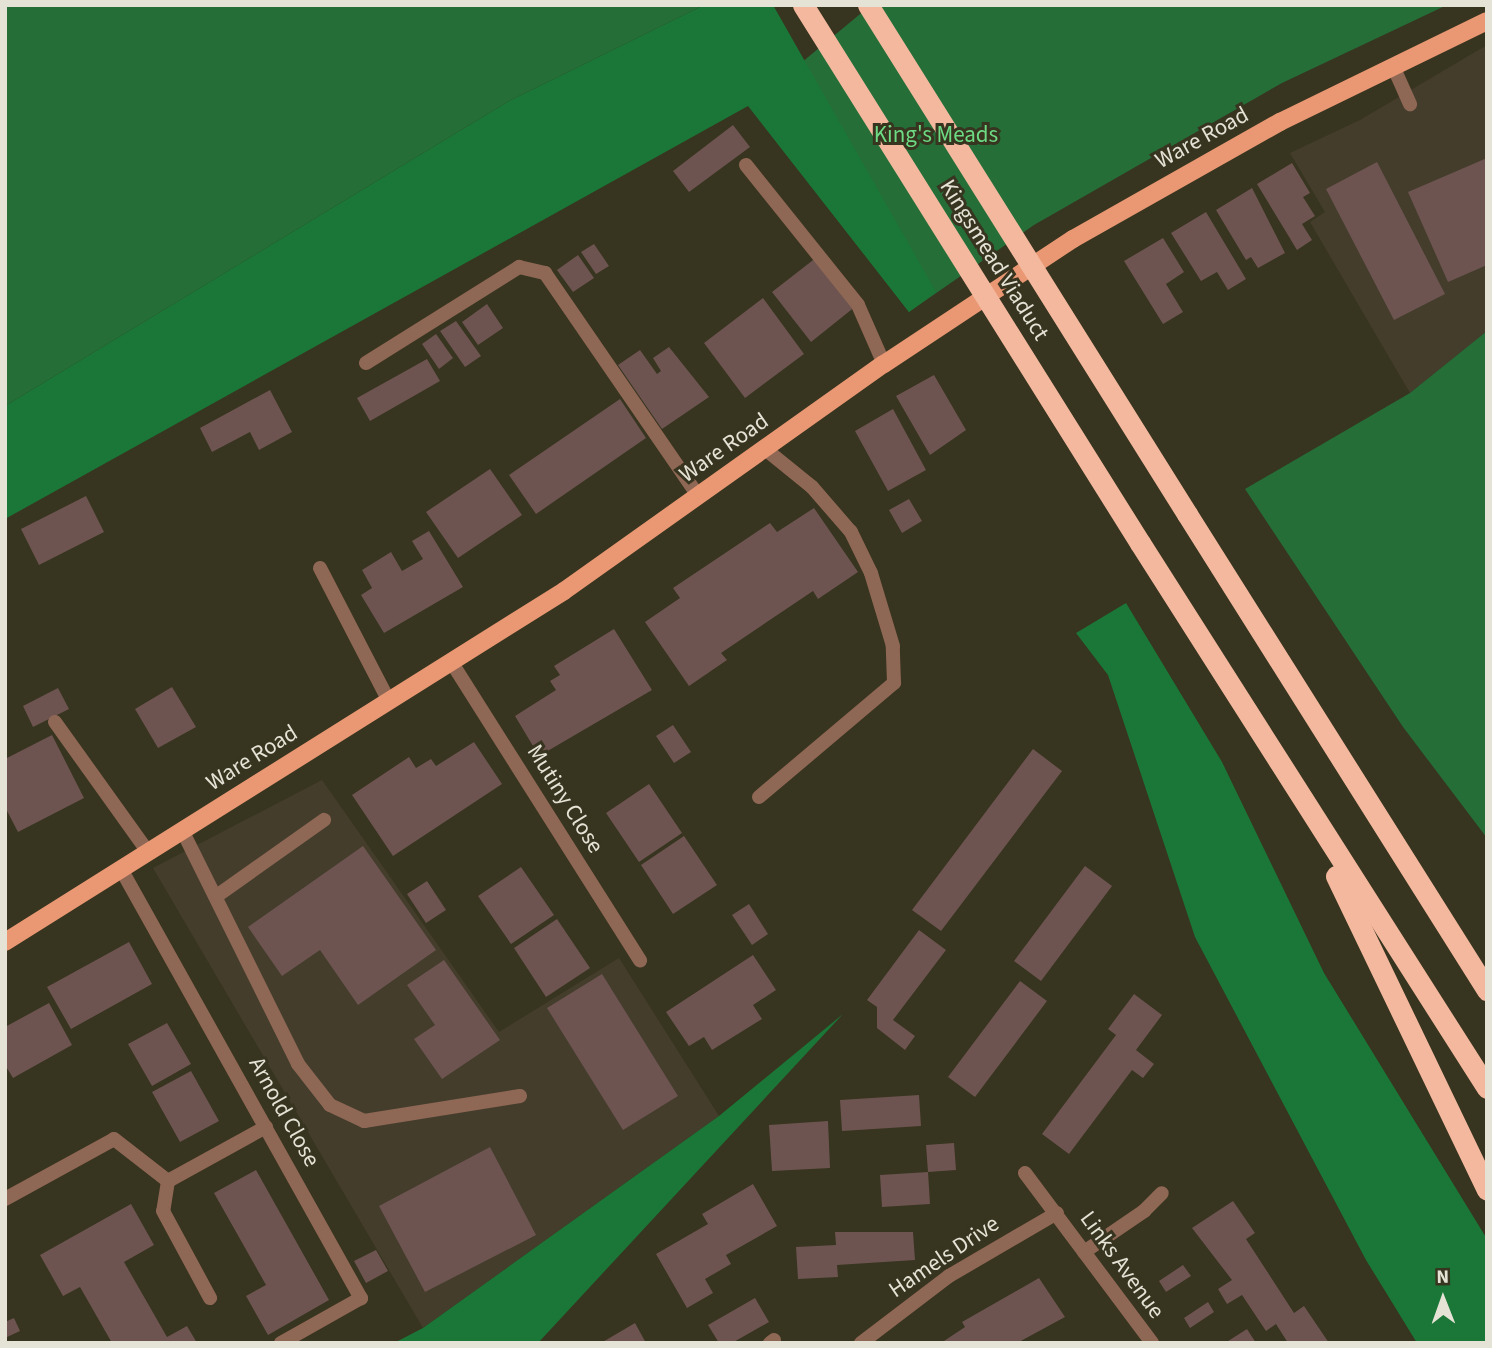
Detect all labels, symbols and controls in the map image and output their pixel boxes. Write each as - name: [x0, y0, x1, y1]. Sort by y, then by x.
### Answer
- street label: Ware Road: [1151, 101, 1253, 175]
- park label: King's Meads: [874, 121, 998, 149]
- street label: Kingsmead Viaduct: [933, 175, 1055, 345]
- street label: Ware Road: [674, 407, 774, 489]
- street label: Ware Road: [201, 719, 303, 797]
- street label: Mutiny Close: [521, 740, 609, 858]
- street label: Arnold Close: [243, 1052, 325, 1172]
- street label: Links Avenue: [1074, 1206, 1170, 1324]
- street label: Hamels Drive: [884, 1210, 1004, 1304]
- north arrow: [1408, 1264, 1478, 1334]
- text: N: [1436, 1264, 1449, 1291]

